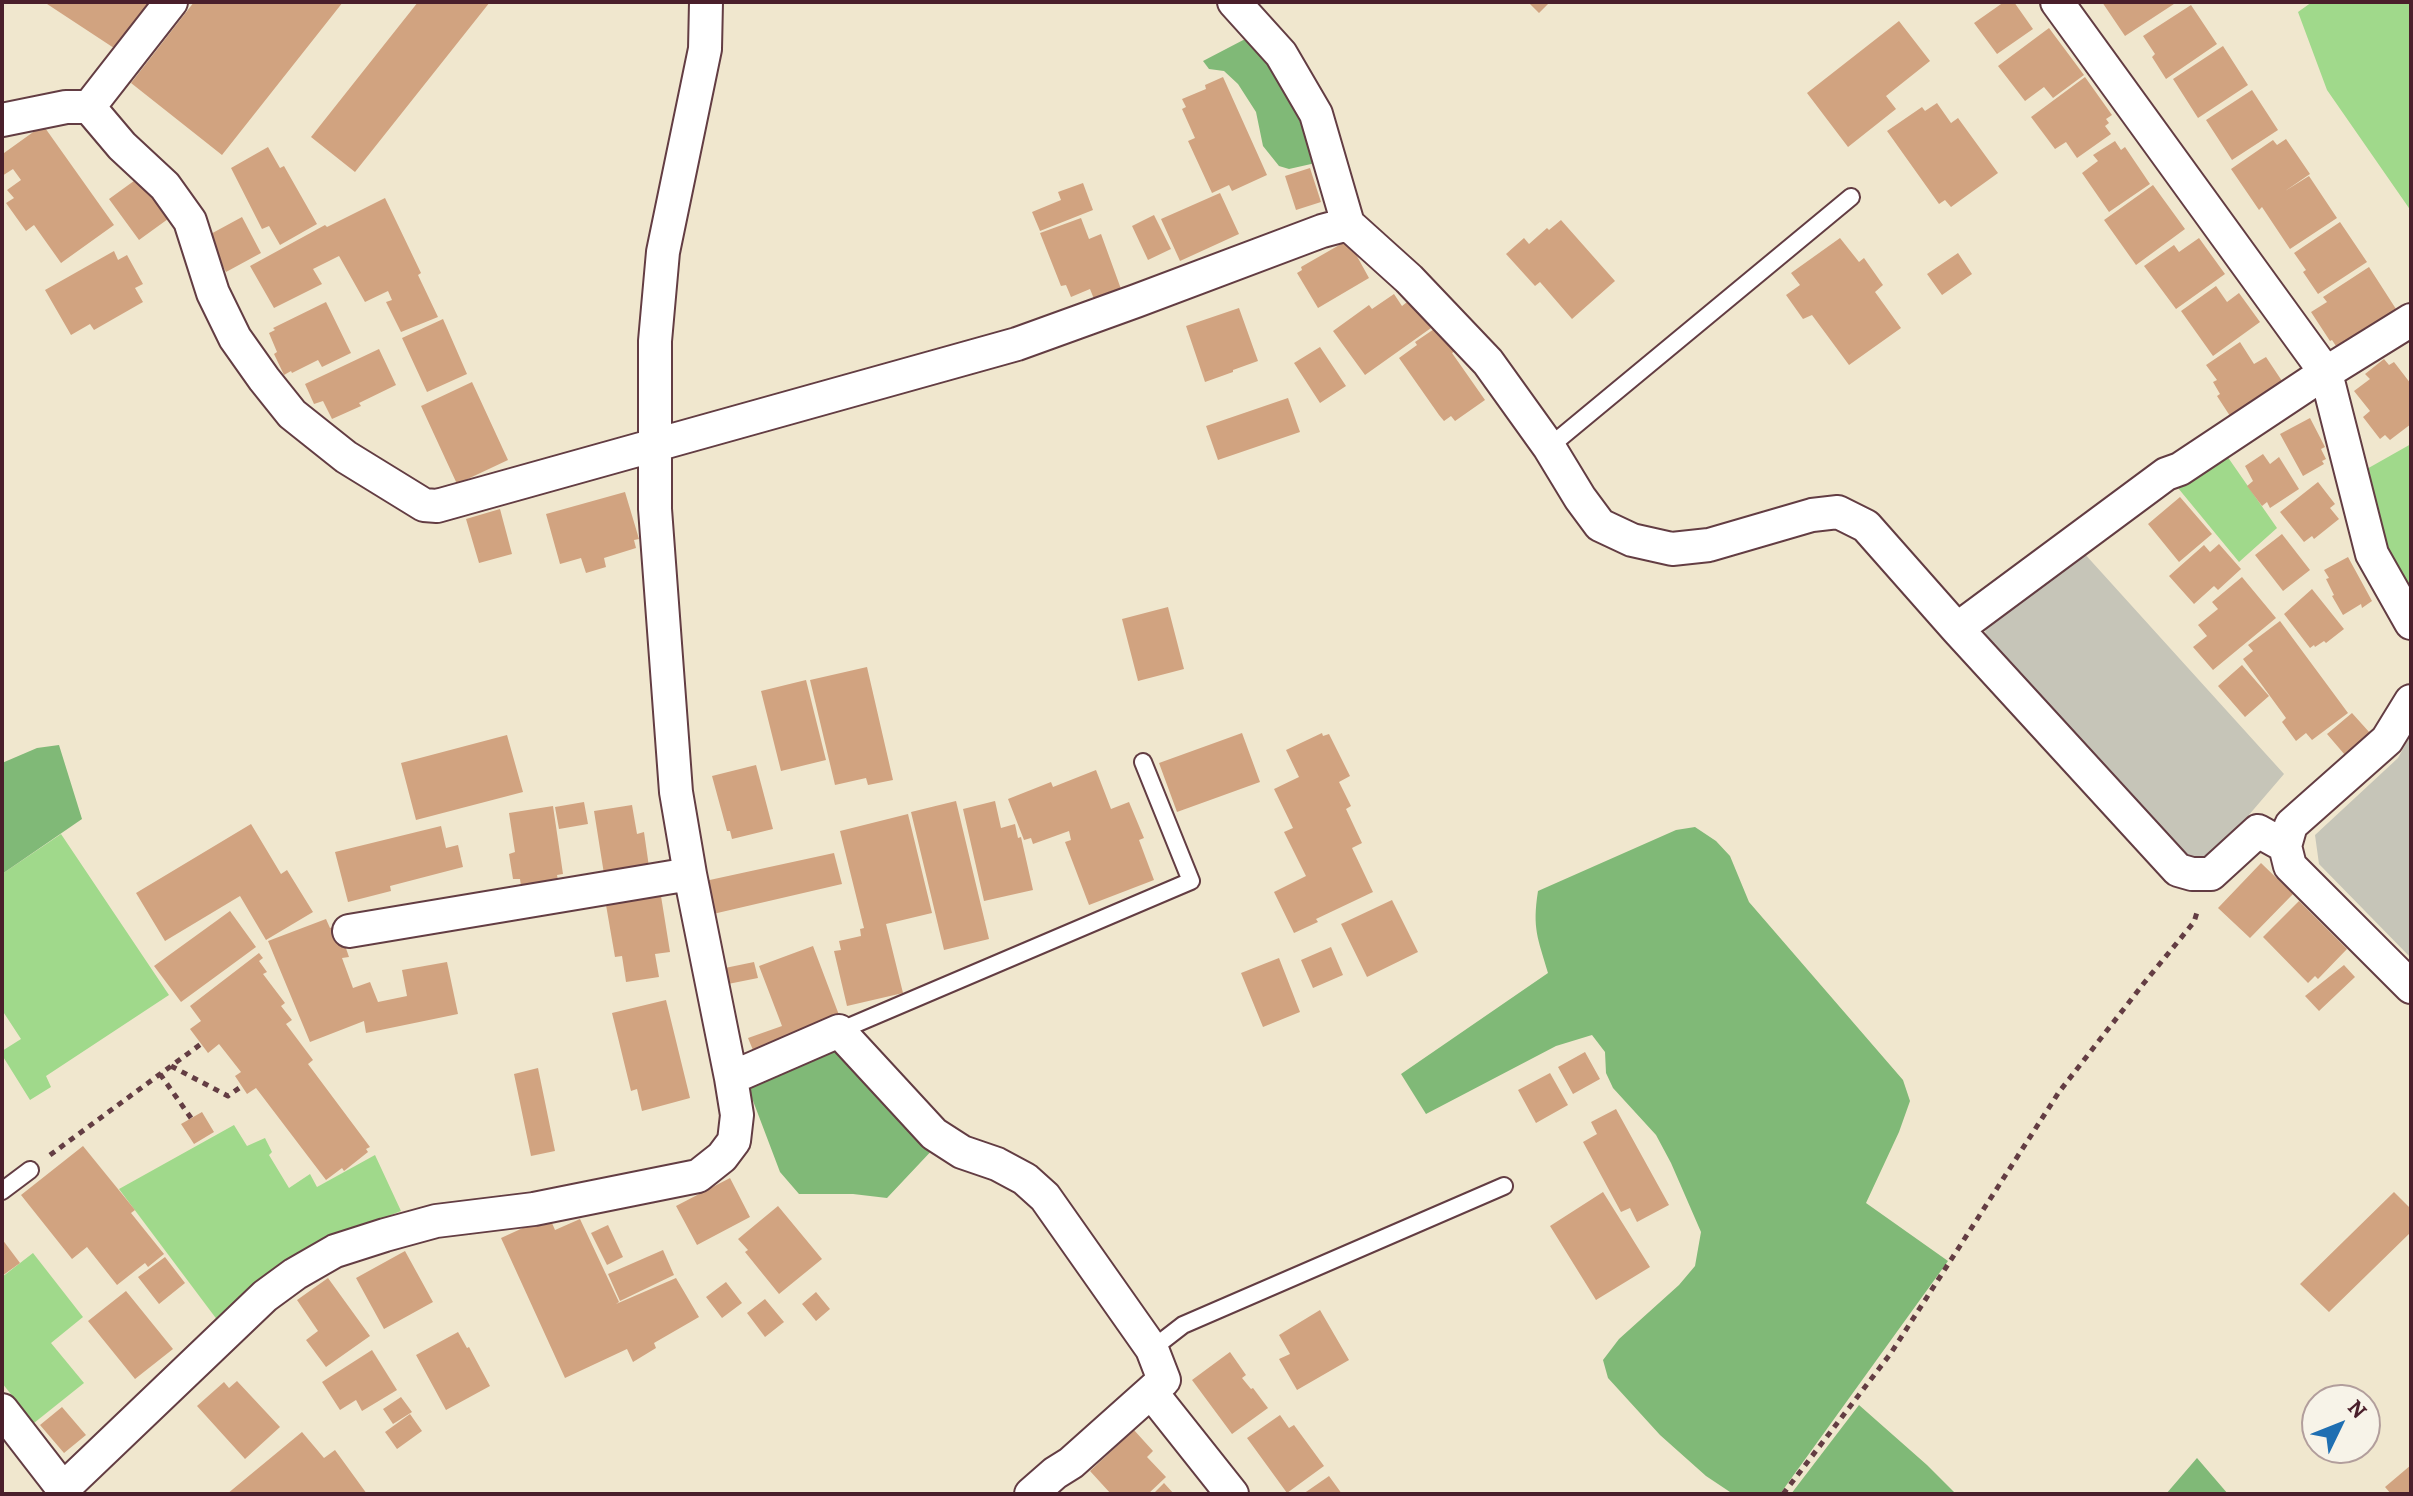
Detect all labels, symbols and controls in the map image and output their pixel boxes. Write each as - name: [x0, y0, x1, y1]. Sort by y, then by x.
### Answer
- north arrow: [2301, 1384, 2381, 1464]
- text: N: [2341, 1393, 2374, 1425]

